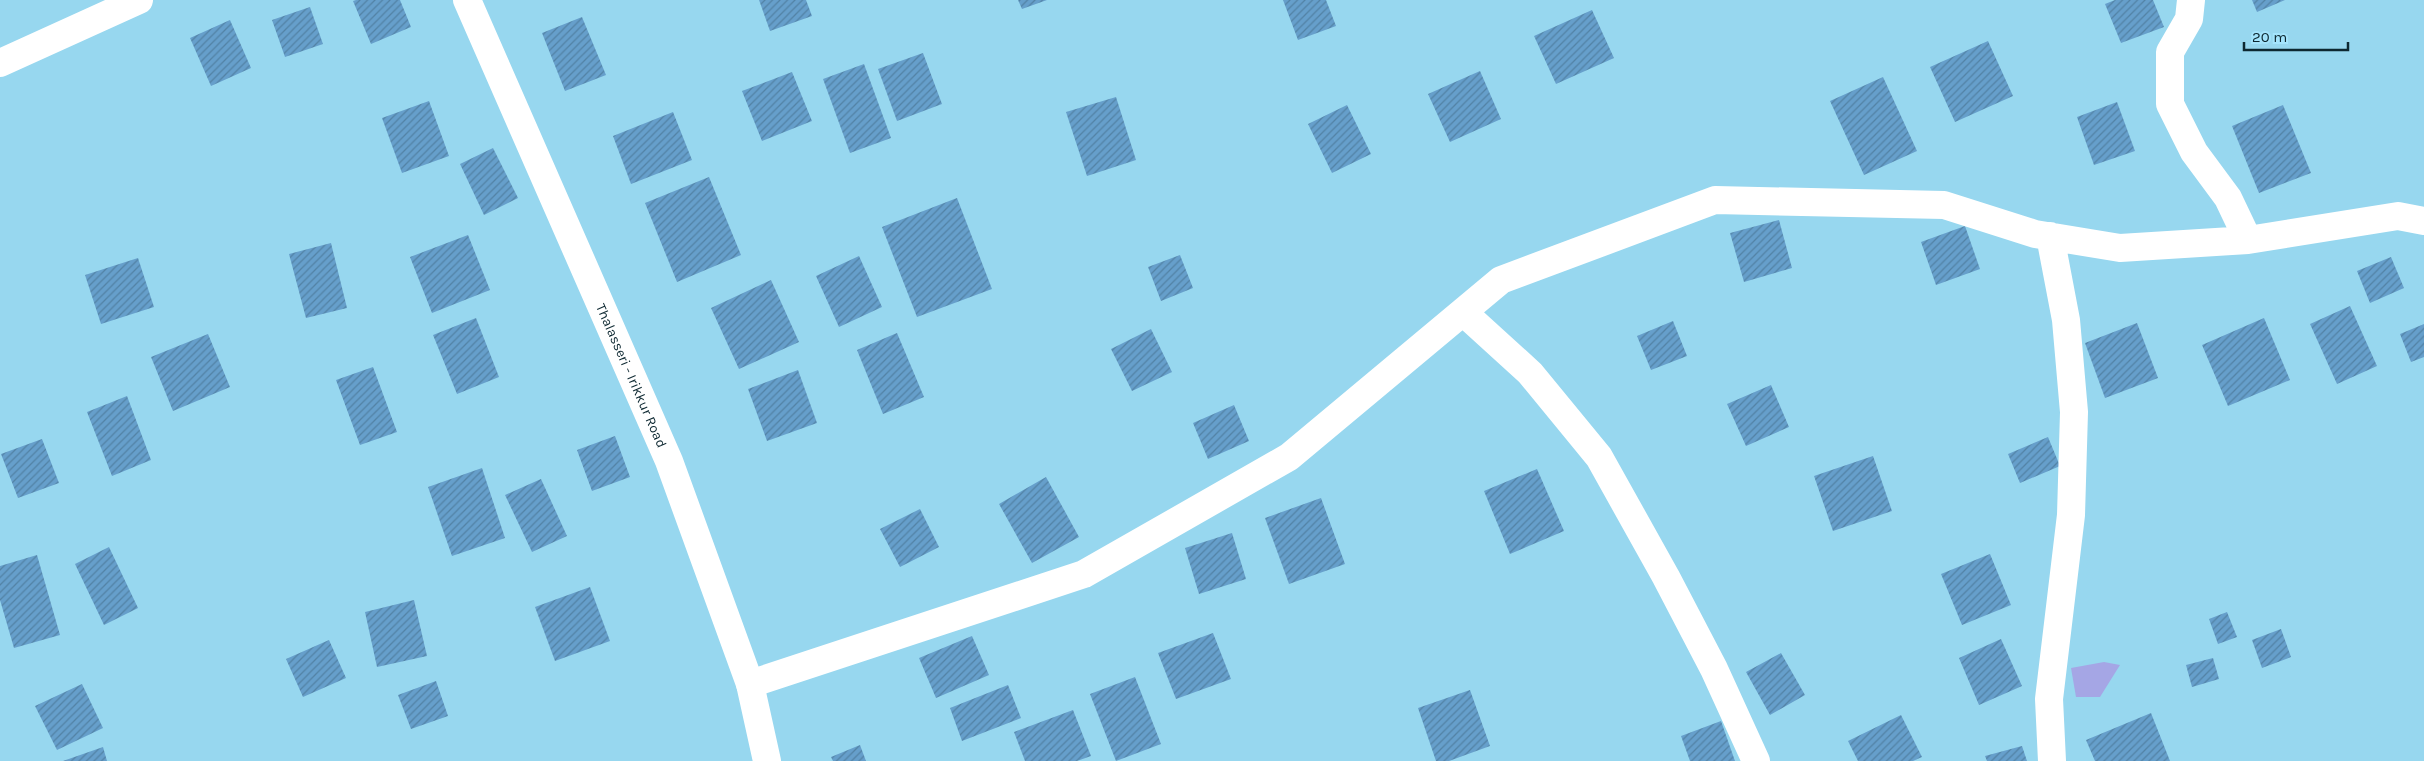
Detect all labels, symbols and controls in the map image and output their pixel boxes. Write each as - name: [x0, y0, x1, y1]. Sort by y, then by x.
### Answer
- scale bar: [2244, 20, 2348, 52]
- text: 20 m: [2252, 28, 2287, 46]
- street label: Thalasseri - Irikkur Road: [592, 301, 670, 450]

